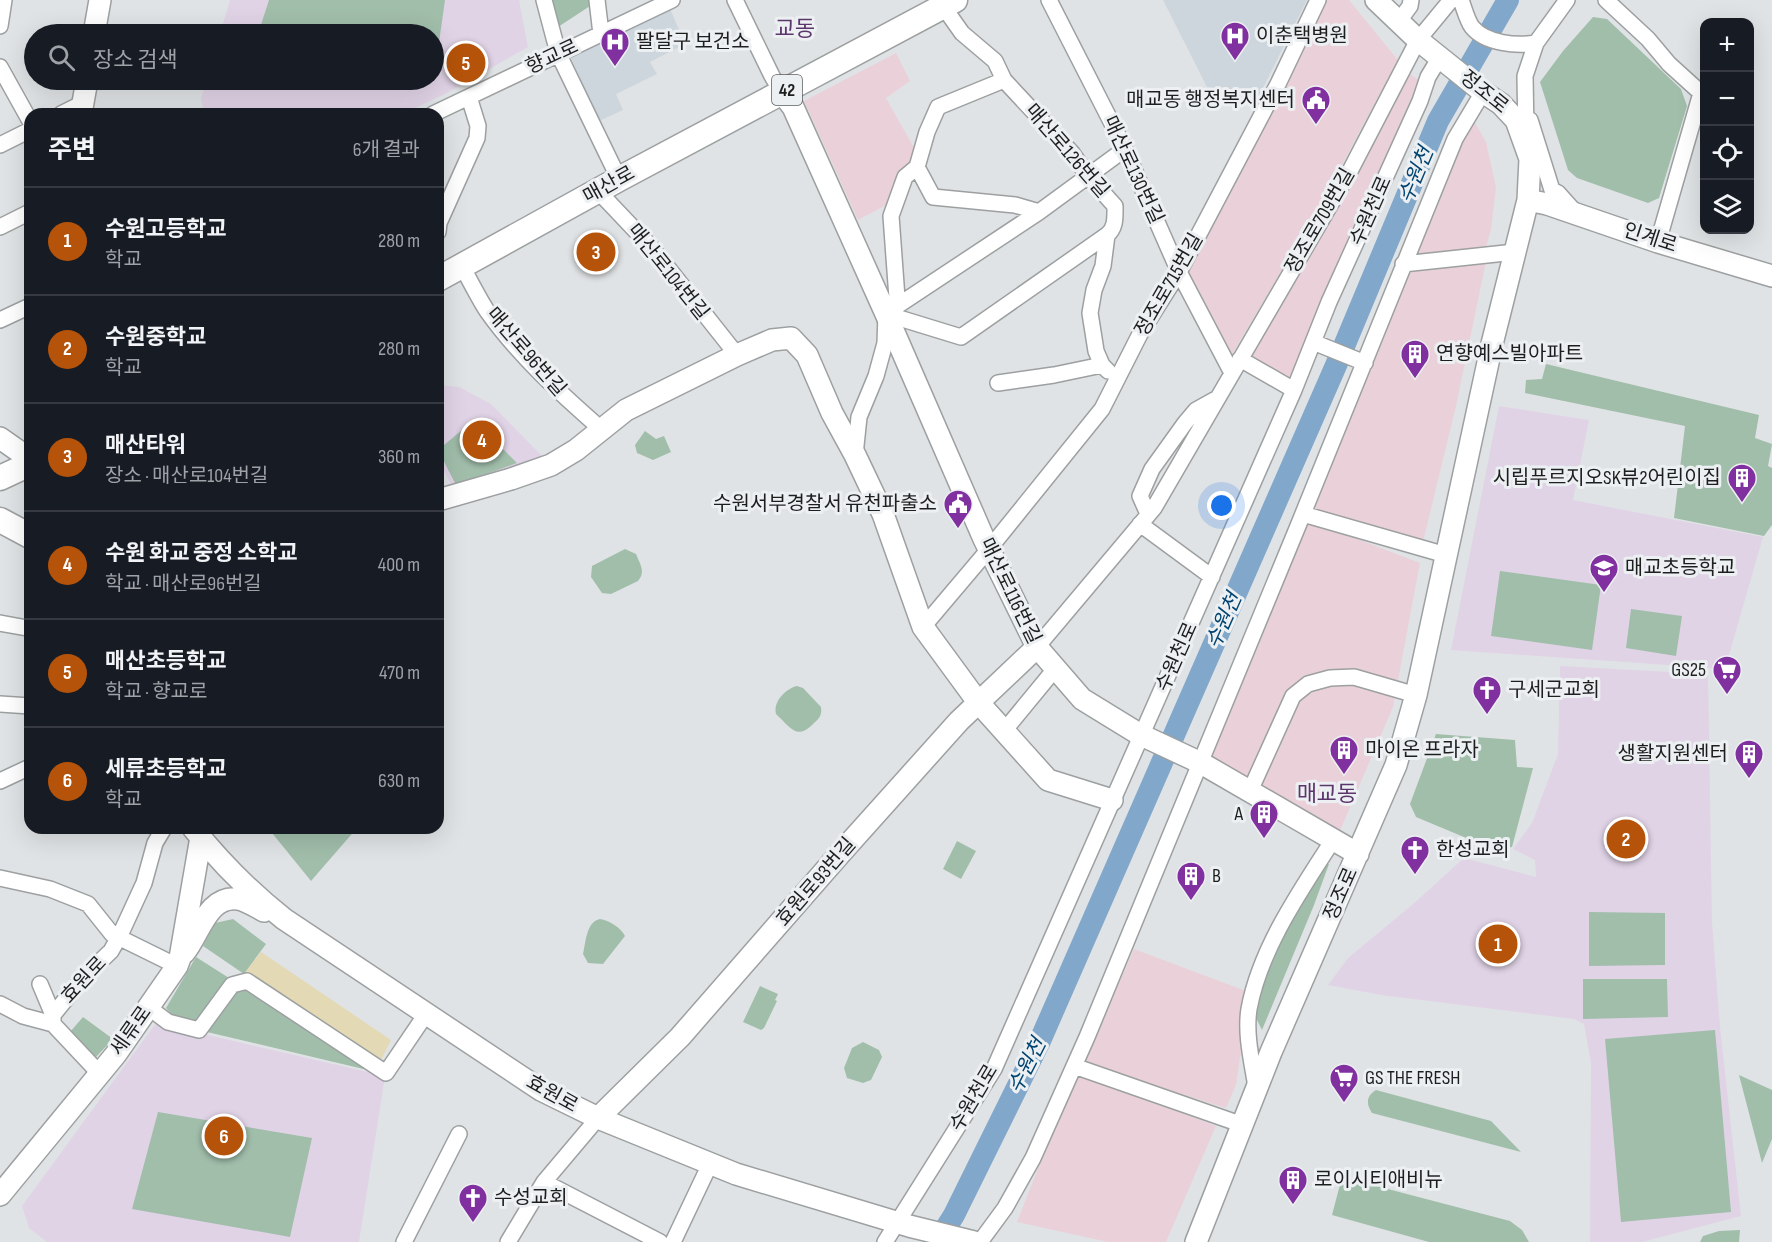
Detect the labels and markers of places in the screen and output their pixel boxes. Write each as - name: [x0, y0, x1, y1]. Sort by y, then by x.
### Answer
- hospital icon: 이춘택병원: [1219, 20, 1251, 62]
- place label: 이춘택병원: [1256, 24, 1348, 48]
- hospital icon: 팔달구 보건소: [599, 26, 631, 68]
- place label: 팔달구 보건소: [636, 30, 750, 54]
- pin: 5: [446, 40, 486, 86]
- public building icon: 매교동 행정복지센터: [1300, 84, 1332, 126]
- place label: 매교동 행정복지센터: [1126, 88, 1295, 112]
- pin: 3: [576, 230, 616, 274]
- building icon: 연향예스빌아파트: [1399, 338, 1431, 380]
- place label: 연향예스빌아파트: [1436, 342, 1583, 366]
- pin: 4: [462, 418, 502, 462]
- building icon: 시립푸르지오SK뷰2어린이집: [1726, 462, 1758, 504]
- place label: 시립푸르지오SK뷰2어린이집: [1493, 466, 1721, 490]
- public building icon: 수원서부경찰서 유천파출소: [942, 488, 974, 530]
- place label: 수원서부경찰서 유천파출소: [713, 492, 937, 516]
- school or university icon: 매교초등학교: [1588, 552, 1620, 594]
- place label: 매교초등학교: [1625, 556, 1735, 580]
- supermarket icon: GS25: [1711, 654, 1743, 696]
- place label: GS25: [1671, 658, 1706, 682]
- church icon: 구세군교회: [1471, 674, 1503, 716]
- place label: 구세군교회: [1508, 678, 1600, 702]
- building icon: 마이온 프라자: [1328, 734, 1360, 776]
- place label: 마이온 프라자: [1365, 738, 1479, 762]
- building icon: 생활지원센터: [1733, 738, 1765, 780]
- place label: 생활지원센터: [1618, 742, 1728, 766]
- building icon: A: [1248, 798, 1280, 840]
- place label: A: [1233, 802, 1243, 826]
- pin: 2: [1606, 816, 1646, 862]
- church icon: 한성교회: [1399, 834, 1431, 876]
- place label: 한성교회: [1436, 838, 1510, 862]
- building icon: B: [1175, 860, 1207, 902]
- place label: B: [1212, 864, 1221, 888]
- pin: 1: [1478, 922, 1518, 966]
- supermarket icon: GS THE FRESH: [1328, 1062, 1360, 1104]
- place label: GS THE FRESH: [1365, 1066, 1460, 1090]
- pin: 6: [204, 1114, 244, 1158]
- building icon: 로이시티애비뉴: [1277, 1164, 1309, 1206]
- place label: 로이시티애비뉴: [1314, 1168, 1443, 1192]
- church icon: 수성교회: [457, 1182, 489, 1224]
- place label: 수성교회: [494, 1186, 568, 1210]

